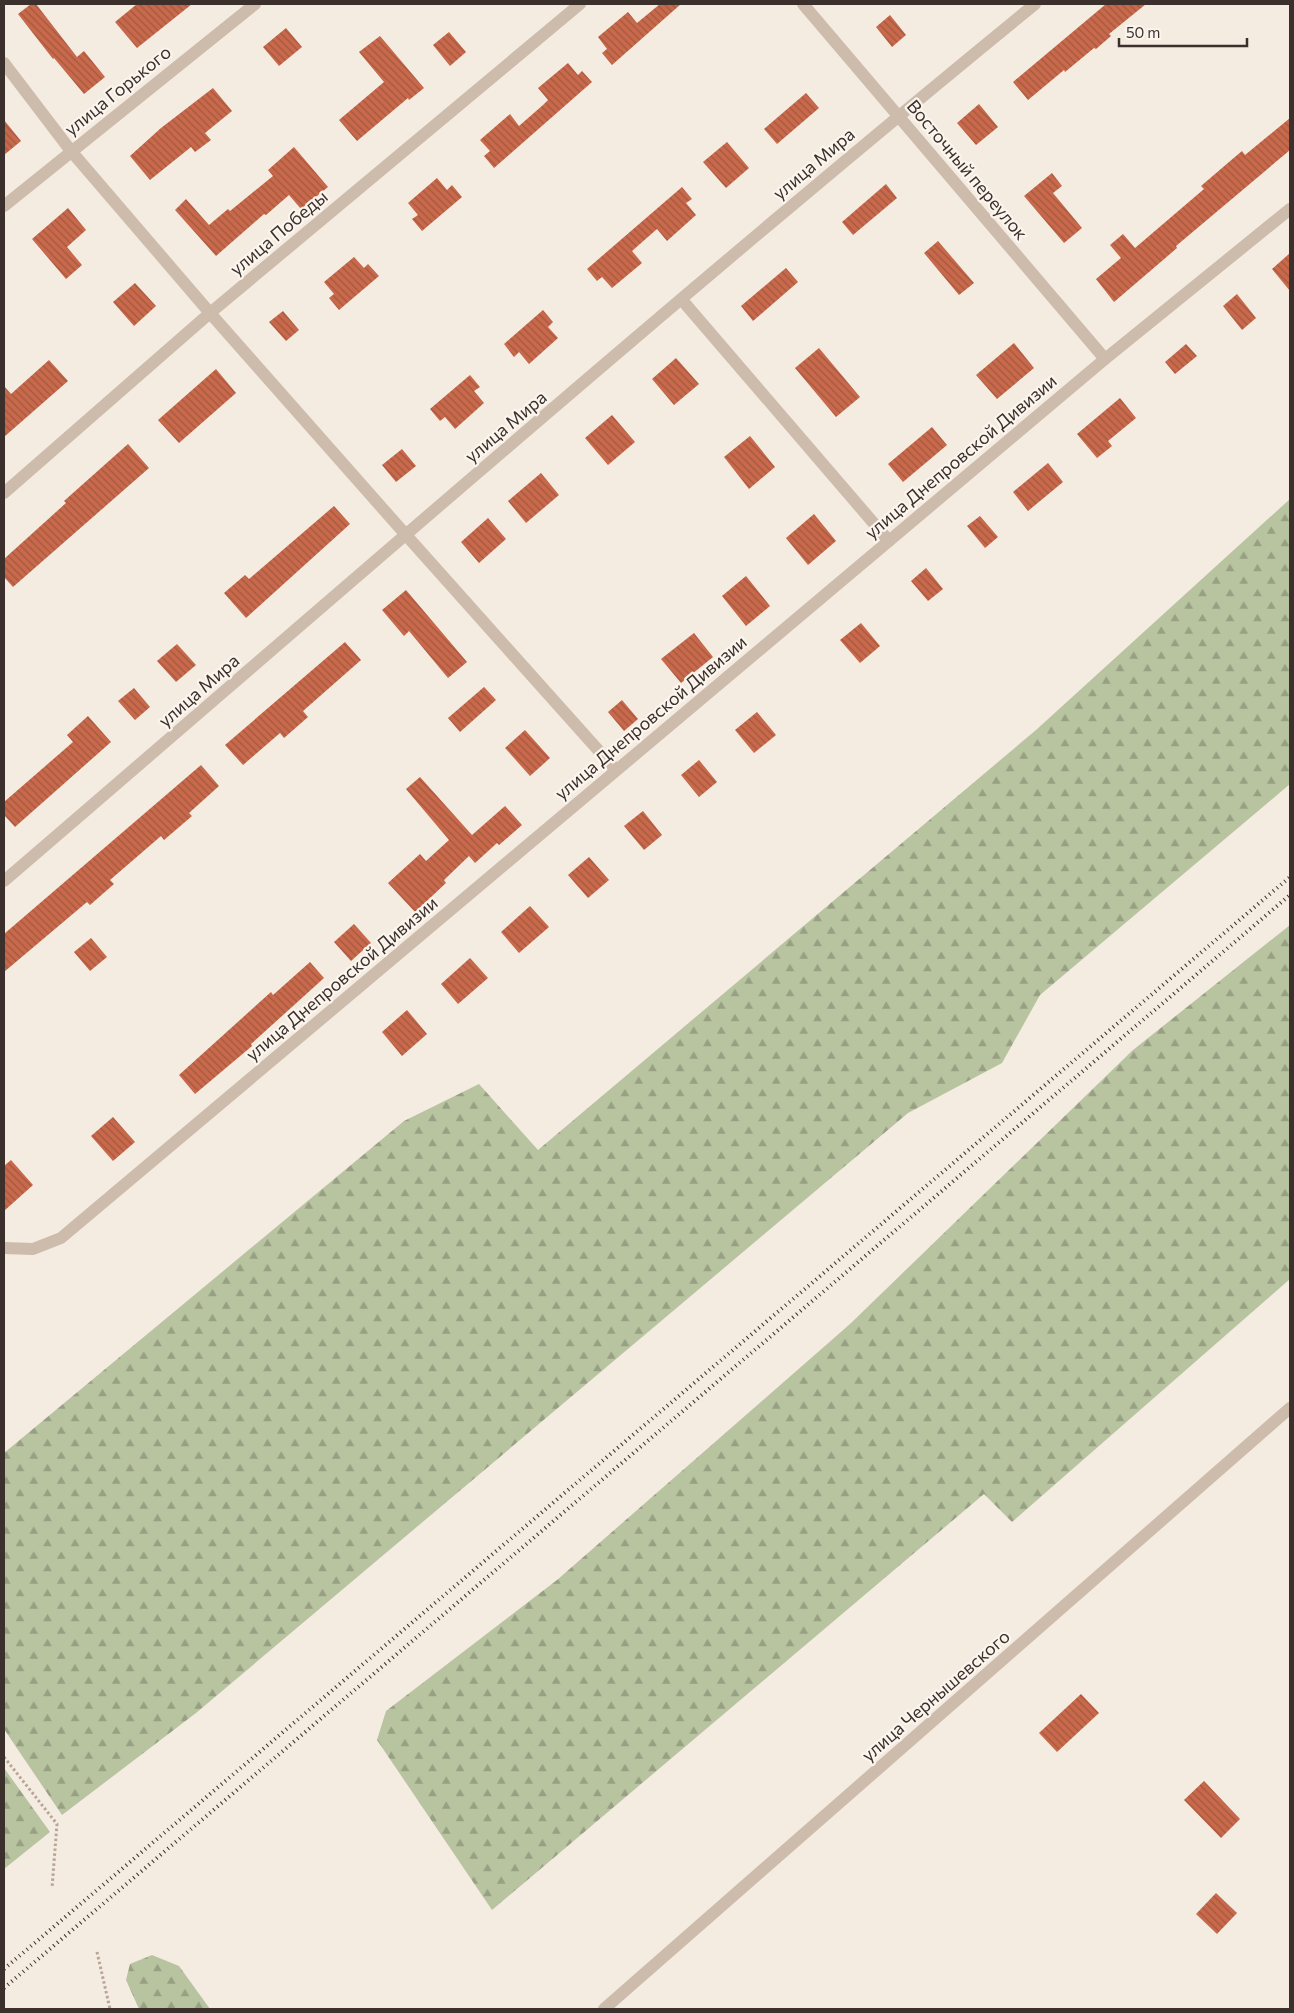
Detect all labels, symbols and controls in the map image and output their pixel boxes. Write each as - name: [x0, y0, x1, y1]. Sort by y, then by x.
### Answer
- scale bar: [1119, 15, 1246, 47]
- text: 50 m: [1126, 23, 1160, 41]
- street label: улица Горького: [60, 41, 175, 140]
- street label: Восточный переулок: [903, 95, 1033, 244]
- street label: улица Мира: [768, 123, 859, 204]
- street label: улица Победы: [225, 185, 332, 280]
- street label: улица Днепровской Дивизии: [860, 369, 1061, 543]
- street label: улица Мира: [460, 386, 551, 467]
- street label: улица Днепровской Дивизии: [550, 630, 751, 804]
- street label: улица Мира: [153, 649, 243, 731]
- street label: улица Днепровской Дивизии: [241, 891, 442, 1065]
- street label: улица Чернышевского: [857, 1625, 1014, 1766]

